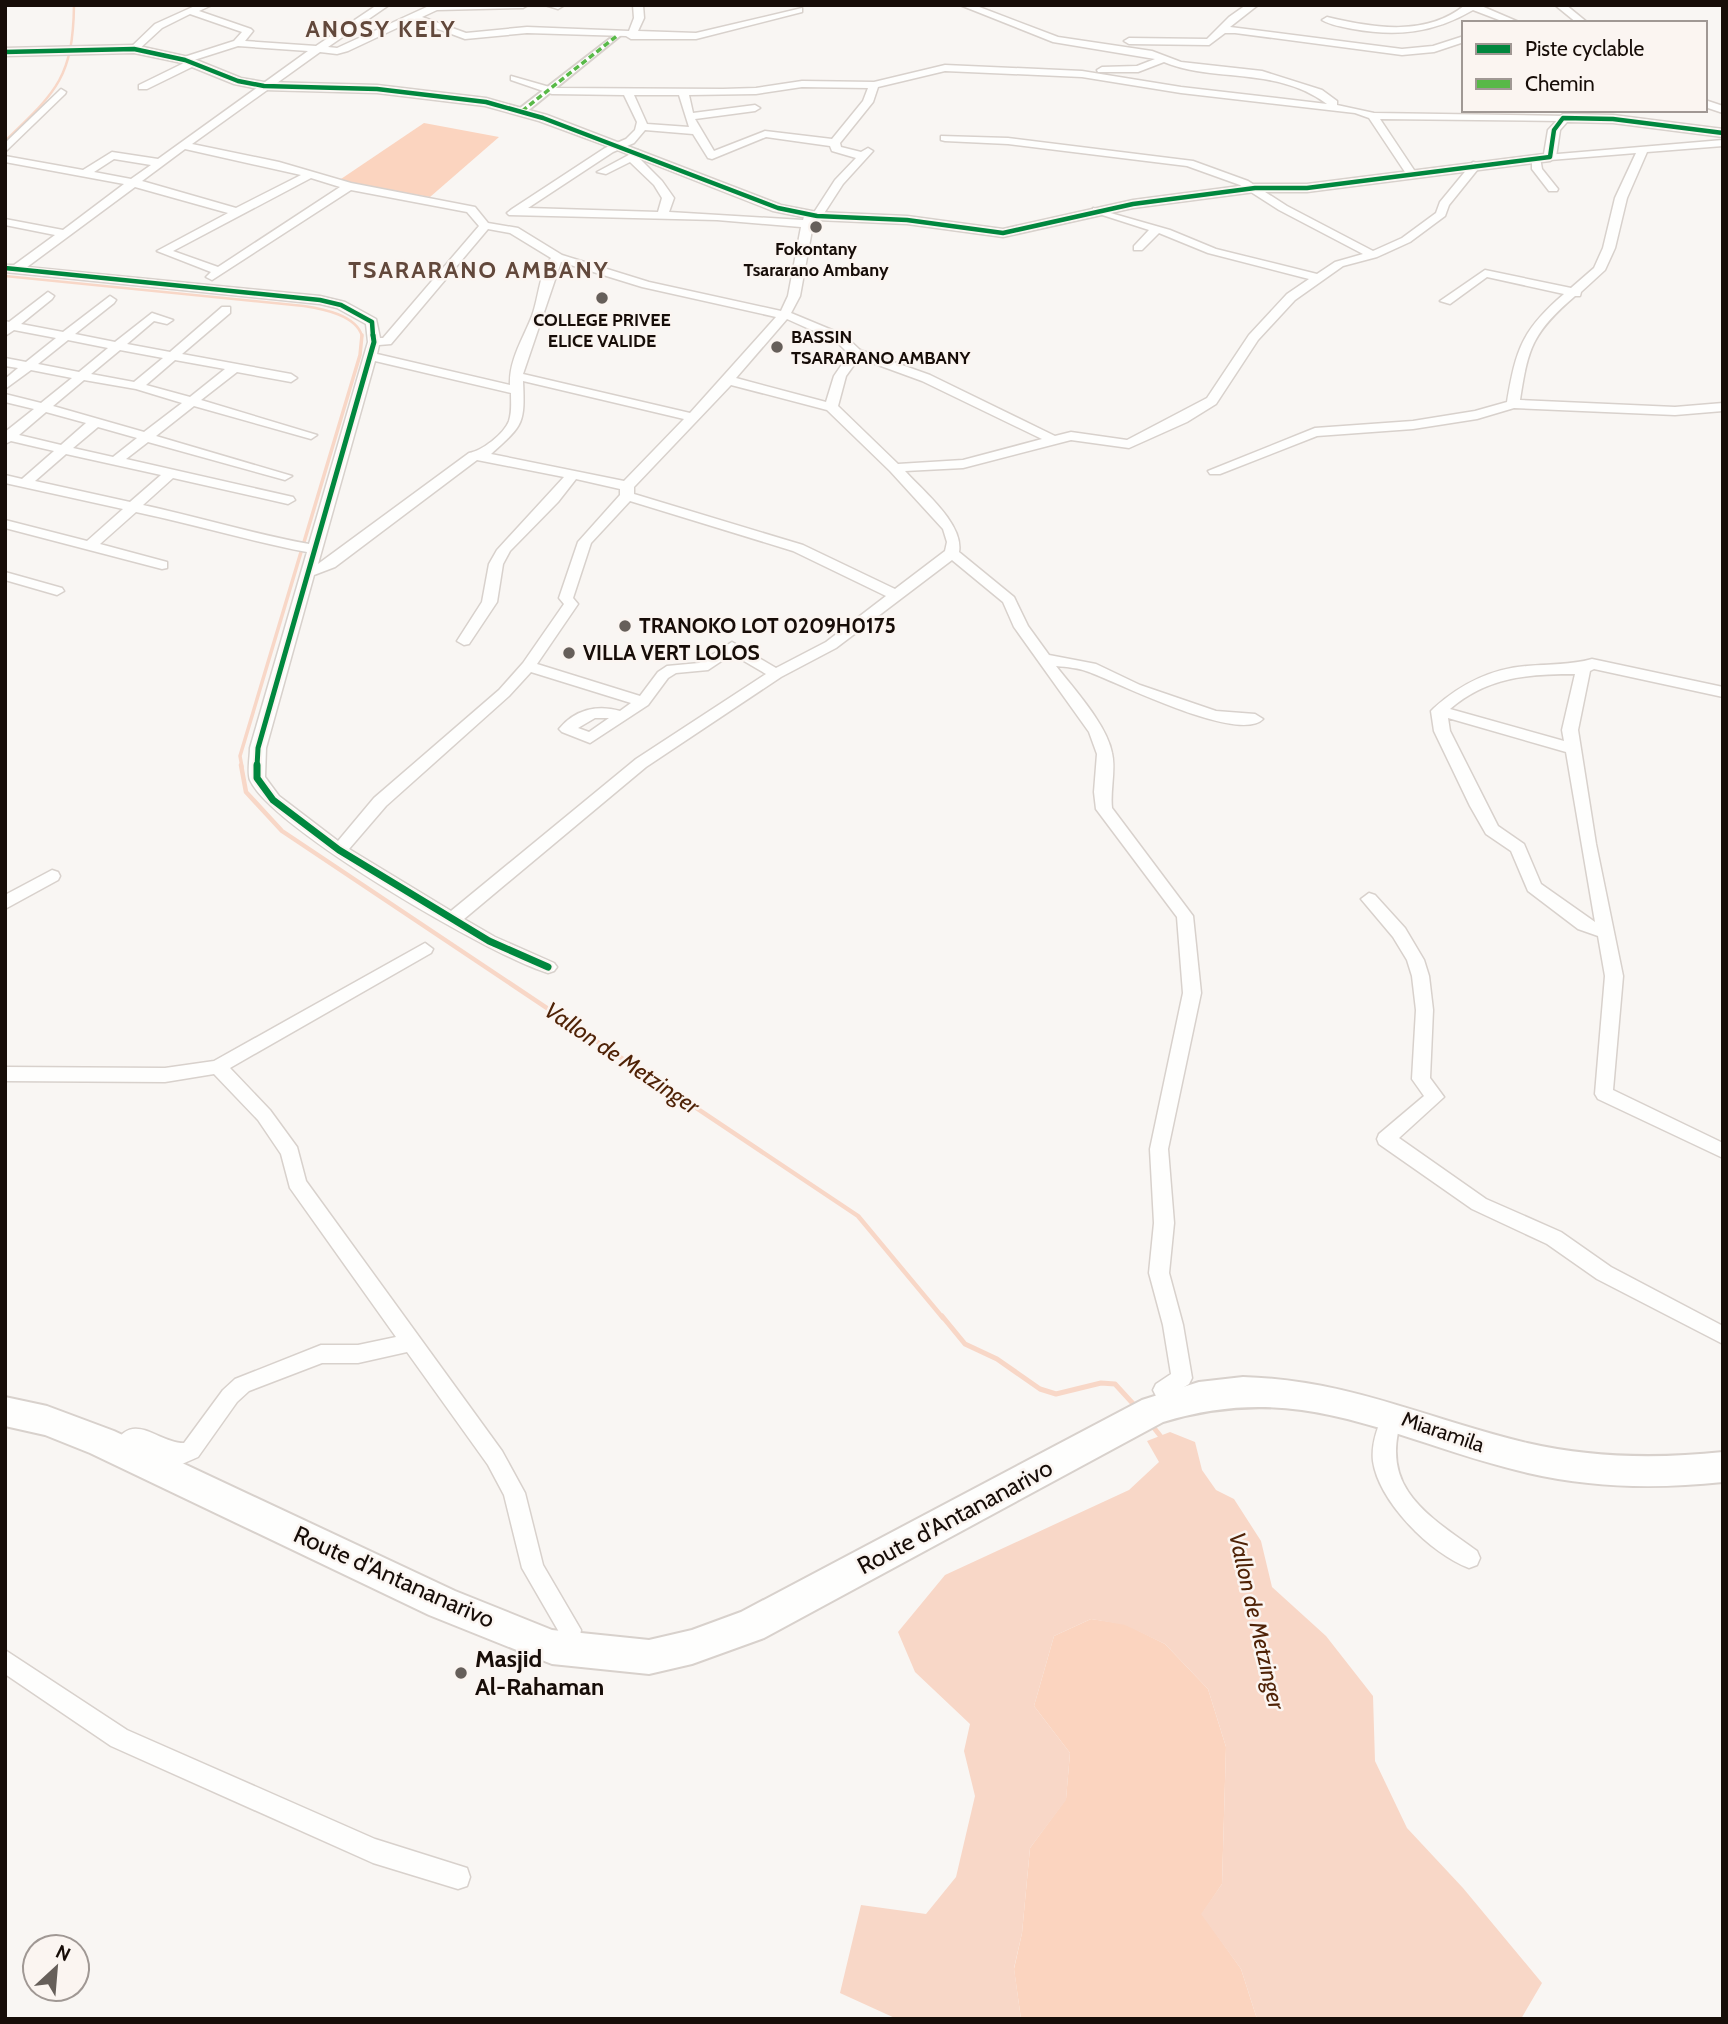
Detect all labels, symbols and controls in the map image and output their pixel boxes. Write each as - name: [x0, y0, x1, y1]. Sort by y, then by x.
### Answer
- district label: ANOSY KELY: [305, 15, 457, 43]
- legend: [1462, 21, 1707, 112]
- text: Piste cyclable: [1525, 36, 1645, 61]
- text: Chemin: [1525, 71, 1595, 96]
- marker: Fokontany Tsararano Ambany: [808, 219, 824, 235]
- place label: Fokontany Tsararano Ambany: [743, 238, 889, 281]
- district label: TSARARANO AMBANY: [348, 256, 610, 284]
- marker: COLLEGE PRIVEE ELICE VALIDE: [594, 290, 610, 306]
- place label: COLLEGE PRIVEE ELICE VALIDE: [533, 309, 671, 352]
- place label: BASSIN TSARARANO AMBANY: [791, 326, 972, 369]
- marker: BASSIN TSARARANO AMBANY: [769, 339, 785, 355]
- place label: TRANOKO LOT 0209H0175: [639, 613, 896, 638]
- marker: TRANOKO LOT 0209H0175: [617, 618, 633, 634]
- place label: VILLA VERT LOLOS: [583, 640, 760, 665]
- marker: VILLA VERT LOLOS: [561, 645, 577, 661]
- water label: Vallon de Metzinger: [539, 996, 705, 1121]
- street label: Miaramila: [1399, 1406, 1488, 1457]
- street label: Route d'Antananarivo: [852, 1453, 1057, 1580]
- street label: Route d'Antananarivo: [289, 1519, 499, 1634]
- water label: Vallon de Metzinger: [1223, 1530, 1291, 1713]
- place label: Masjid Al-Rahaman: [475, 1644, 604, 1701]
- marker: Masjid Al-Rahaman: [453, 1665, 469, 1681]
- north arrow: [21, 1933, 91, 2003]
- text: N: [52, 1940, 74, 1966]

